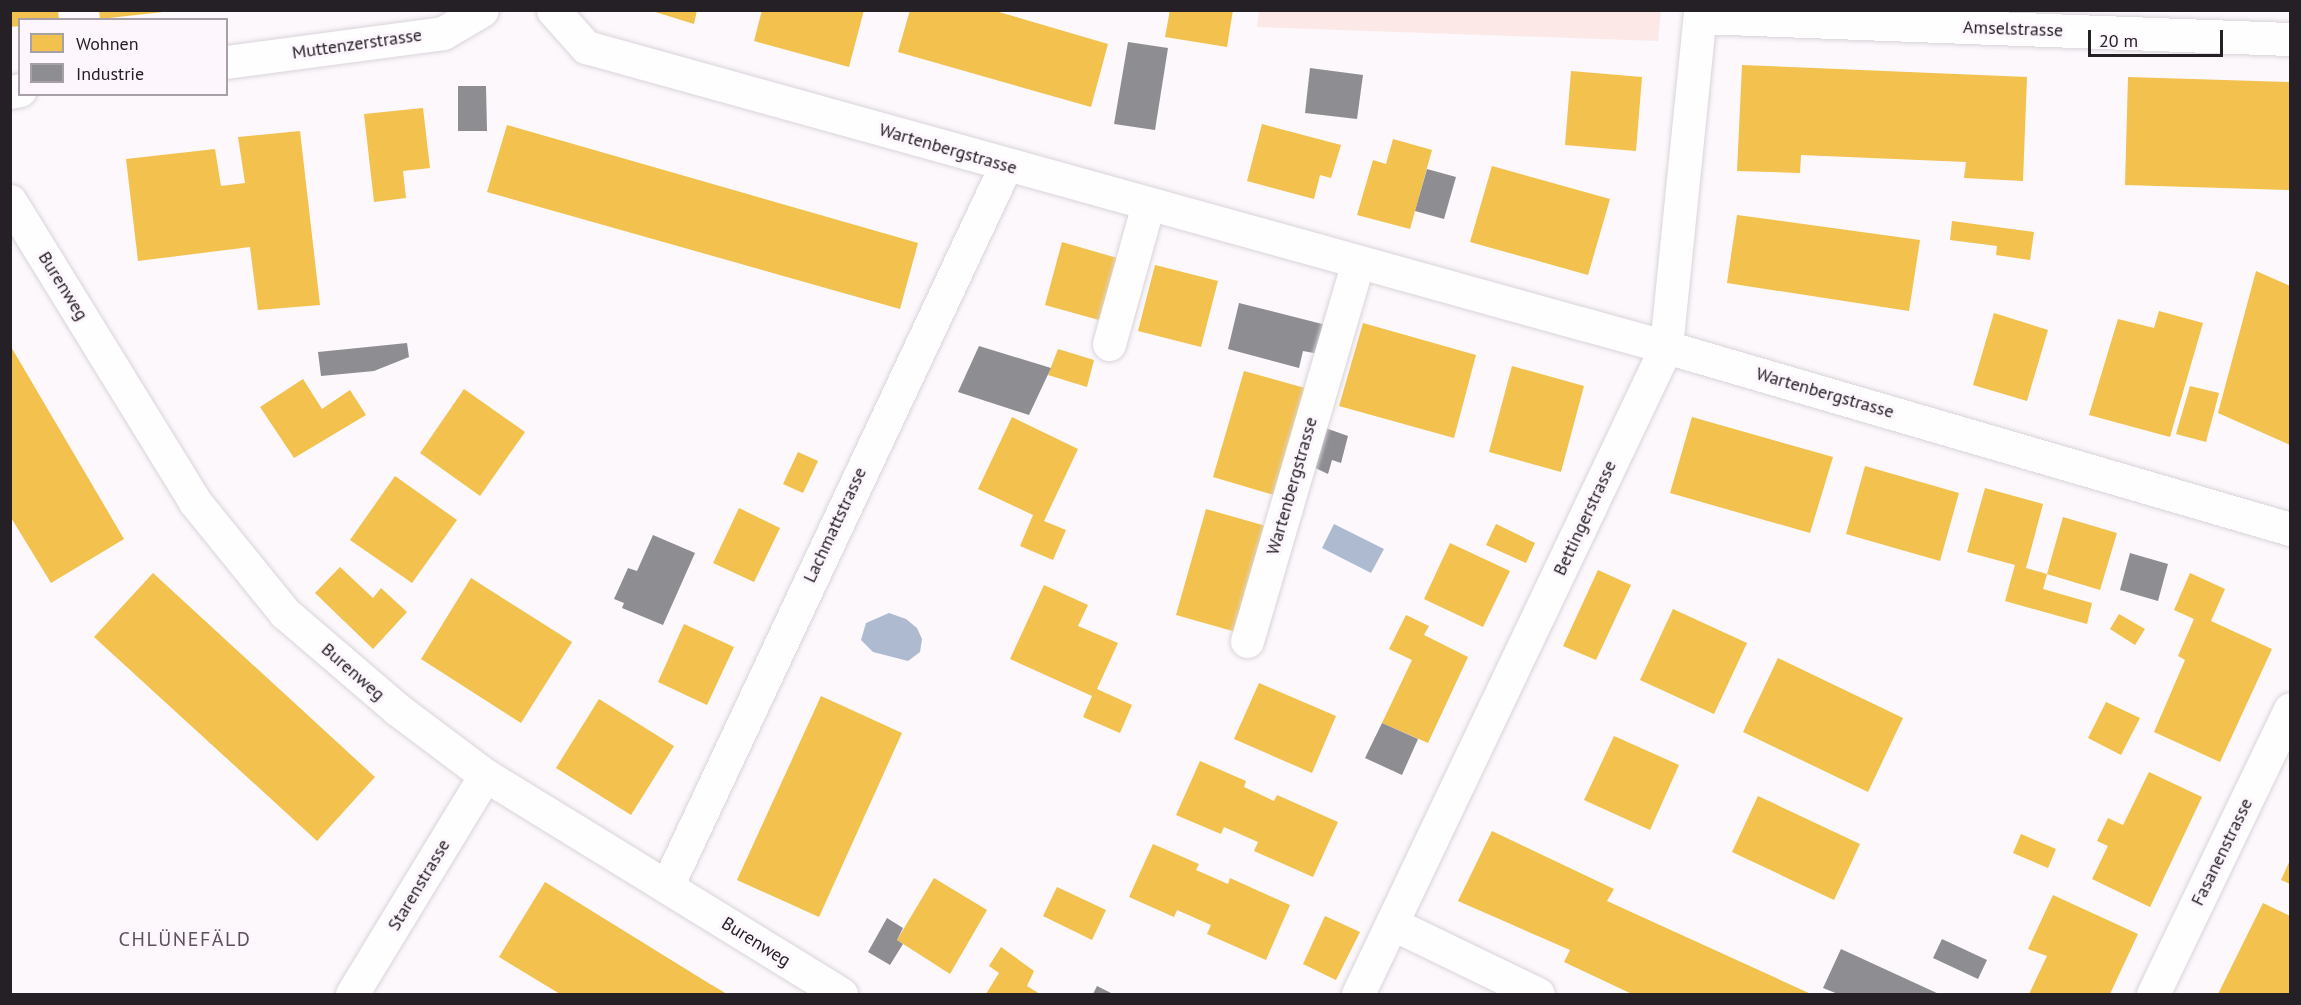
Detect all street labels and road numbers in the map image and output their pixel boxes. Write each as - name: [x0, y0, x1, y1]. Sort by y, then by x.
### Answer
- street label: Amselstrasse: [1963, 16, 2063, 42]
- street label: Muttenzerstrasse: [291, 24, 423, 64]
- street label: Wartenbergstrasse: [877, 119, 1019, 179]
- street label: Burenweg: [33, 248, 93, 324]
- street label: Wartenbergstrasse: [1754, 363, 1896, 423]
- street label: Wartenbergstrasse: [1262, 415, 1322, 557]
- street label: Bettingerstrasse: [1549, 457, 1621, 579]
- street label: Lachmattstrasse: [799, 464, 871, 586]
- street label: Burenweg: [317, 639, 389, 705]
- street label: Fasanenstrasse: [2187, 795, 2257, 909]
- street label: Starenstrasse: [383, 835, 455, 935]
- street label: Burenweg: [718, 912, 794, 972]

